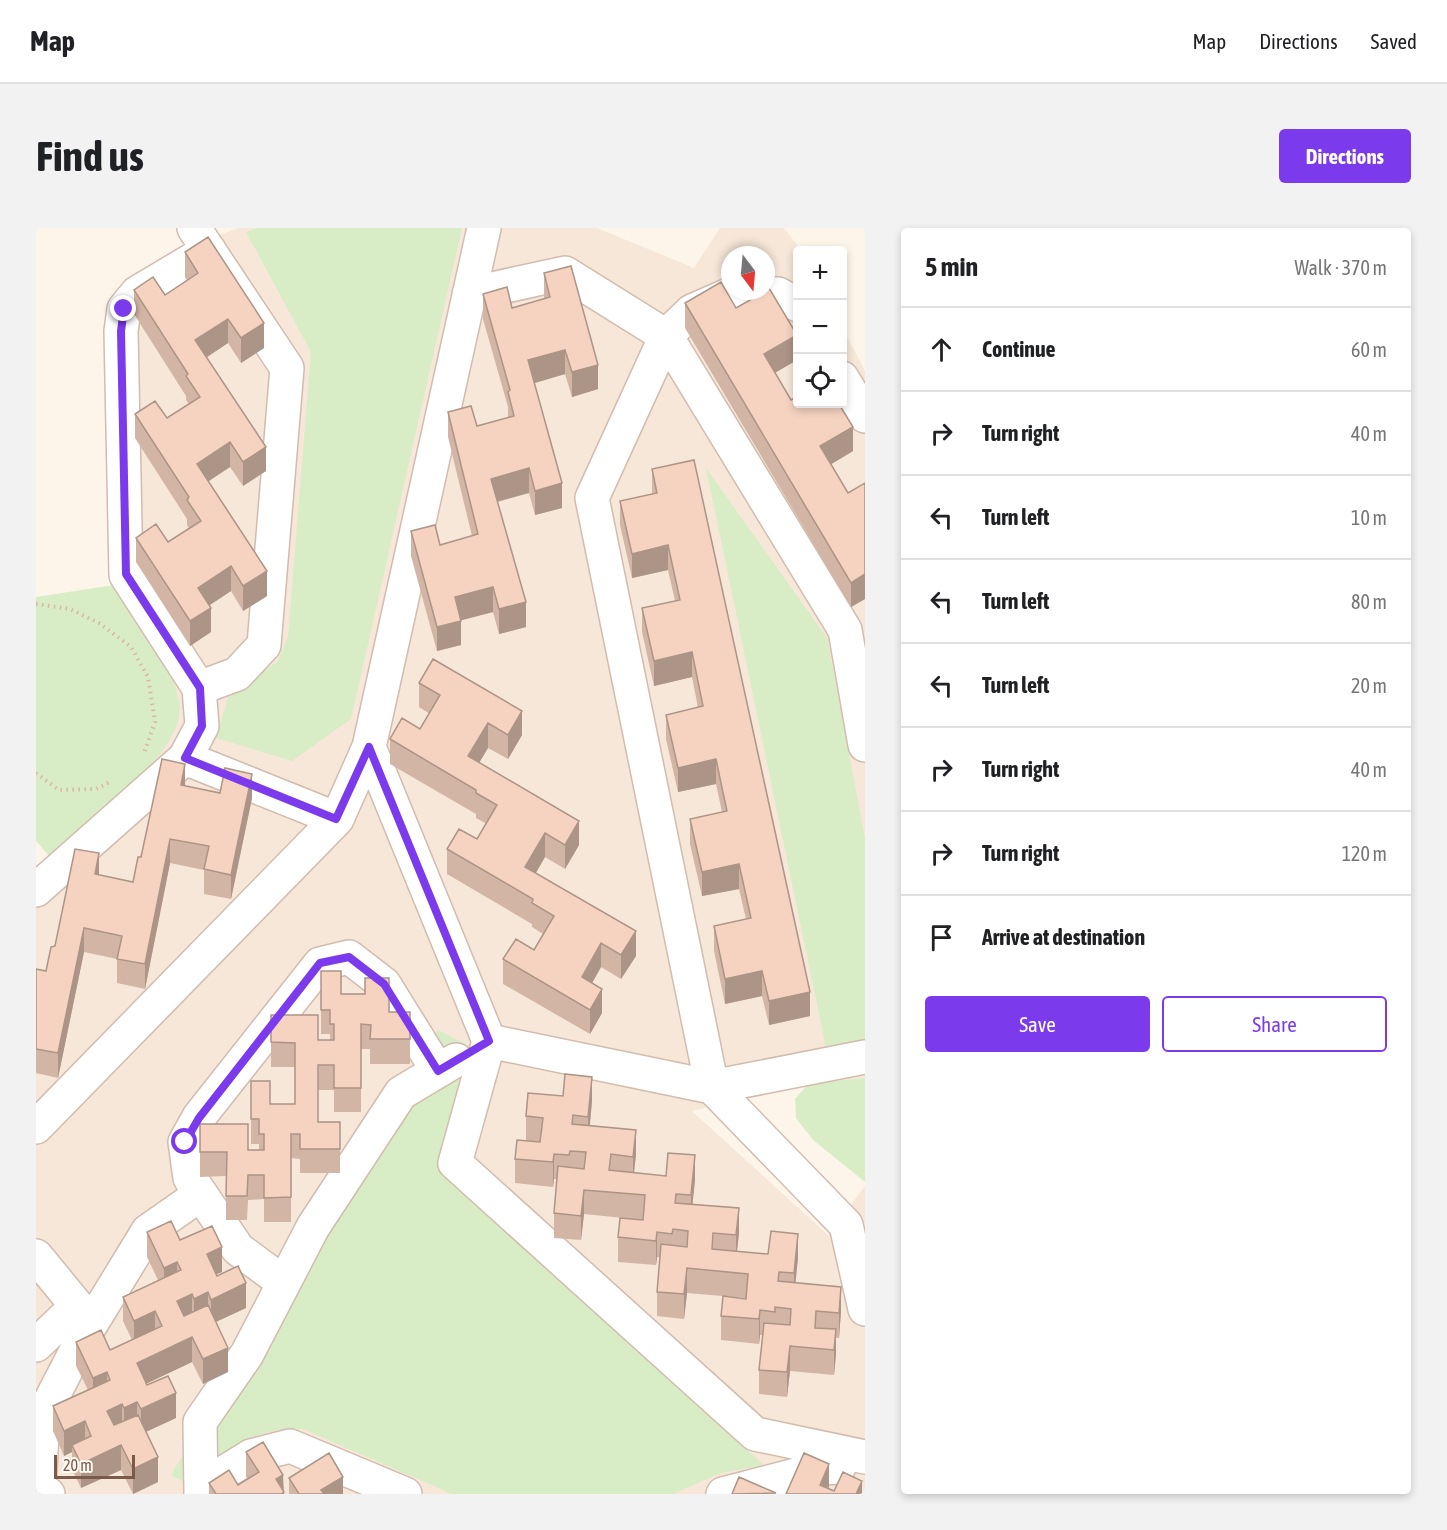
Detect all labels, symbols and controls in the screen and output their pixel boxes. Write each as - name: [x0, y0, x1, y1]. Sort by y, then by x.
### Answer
- text: Map: [30, 25, 75, 57]
- text: Map: [1192, 29, 1226, 53]
- text: Directions: [1259, 29, 1338, 53]
- text: Saved: [1371, 29, 1417, 53]
- button: Directions: [1279, 129, 1411, 183]
- text: Find us: [36, 132, 144, 180]
- north arrow: [721, 246, 775, 300]
- map controls: [793, 246, 847, 408]
- button: +: [793, 246, 847, 300]
- text: 5 min: [925, 252, 978, 282]
- text: Walk · 370 m: [1295, 256, 1387, 279]
- route end: [110, 295, 136, 321]
- button: −: [793, 300, 847, 354]
- icon: ahead: [925, 333, 958, 366]
- text: Continue: [982, 336, 1056, 362]
- text: 60 m: [1351, 338, 1387, 361]
- button: locate: [793, 354, 847, 408]
- icon: right: [925, 417, 958, 450]
- text: Turn right: [982, 420, 1059, 446]
- text: 40 m: [1351, 422, 1387, 445]
- icon: left: [925, 501, 958, 534]
- text: Turn left: [982, 504, 1049, 530]
- text: 10 m: [1351, 506, 1387, 529]
- icon: left: [925, 585, 958, 618]
- text: Turn left: [982, 588, 1049, 614]
- text: 80 m: [1351, 590, 1387, 613]
- icon: left: [925, 669, 958, 702]
- text: Turn left: [982, 672, 1049, 698]
- text: 20 m: [1351, 674, 1387, 697]
- icon: right: [925, 753, 958, 786]
- text: Turn right: [982, 756, 1059, 782]
- text: 40 m: [1351, 758, 1387, 781]
- icon: right: [925, 837, 958, 870]
- text: Turn right: [982, 840, 1059, 866]
- text: 120 m: [1342, 842, 1387, 865]
- icon: arrive: [925, 921, 958, 954]
- text: Arrive at destination: [982, 924, 1145, 950]
- button: Save: [925, 996, 1150, 1052]
- button: Share: [1162, 996, 1387, 1052]
- route start: [171, 1128, 197, 1154]
- scale bar: [54, 1452, 135, 1480]
- text: 20 m: [63, 1456, 92, 1474]

